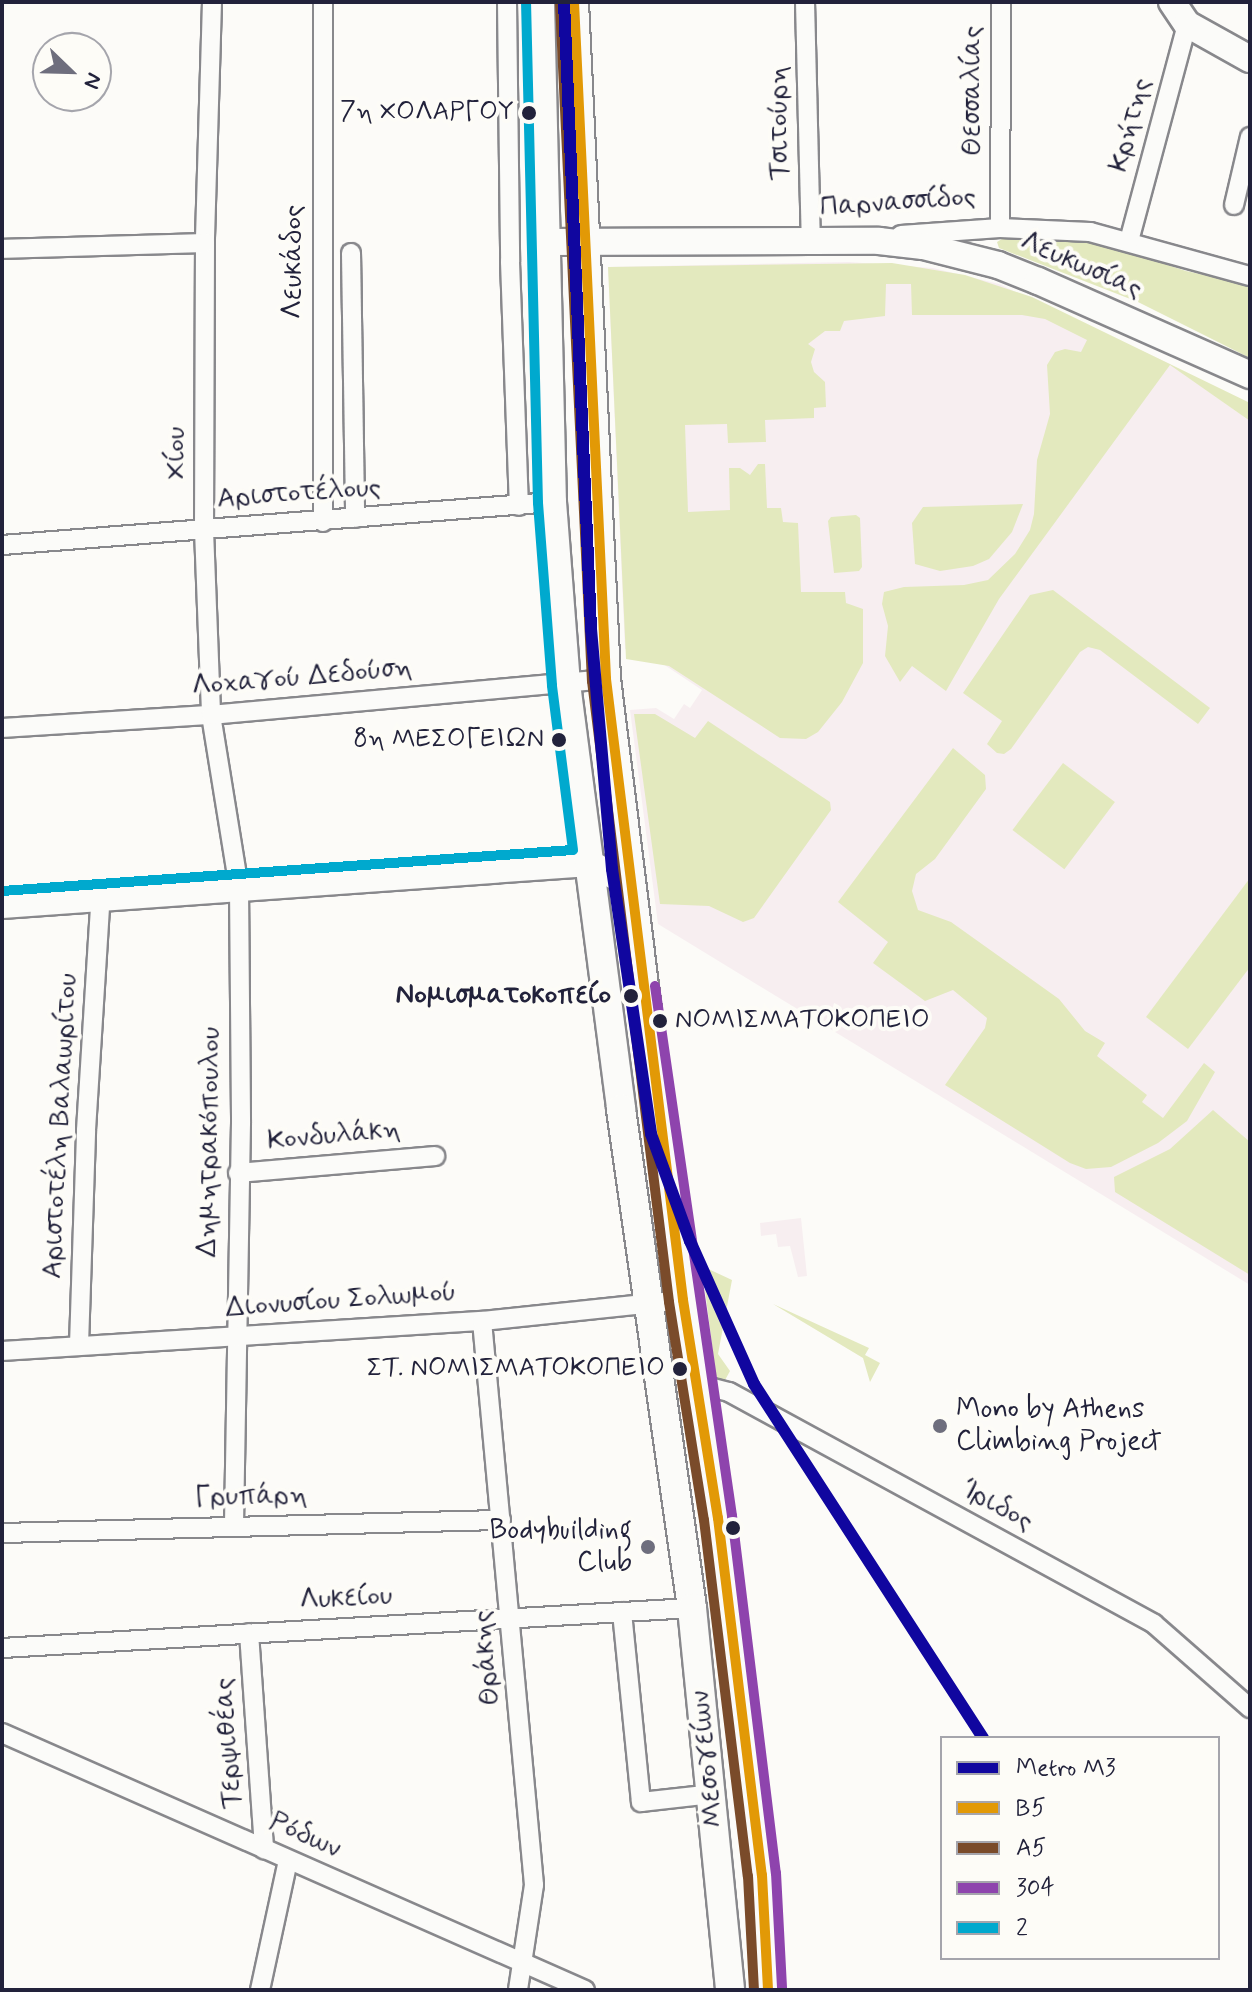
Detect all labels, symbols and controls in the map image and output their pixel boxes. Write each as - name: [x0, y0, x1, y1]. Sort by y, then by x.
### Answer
- street label: Θεσσαλίας: [956, 26, 990, 156]
- north arrow: [32, 32, 112, 112]
- street label: Τσιτούρη: [762, 66, 798, 180]
- text: N: [77, 68, 108, 93]
- street label: Κρήτης: [1102, 74, 1160, 176]
- place label: 7η ΧΟΛΑΡΓΟΥ: [340, 97, 514, 129]
- marker: 7η ΧΟΛΑΡΓΟΥ: [521, 105, 537, 121]
- street label: Παρνασσίδος: [819, 181, 977, 225]
- street label: Λευκάδος: [277, 205, 311, 319]
- street label: Λευκωσίας: [1015, 225, 1147, 307]
- street label: Χίου: [160, 427, 194, 479]
- street label: Αριστοτέλους: [216, 472, 382, 516]
- street label: Λοχαγού Δεδούση: [190, 652, 414, 704]
- place label: 8η ΜΕΣΟΓΕΙΩΝ: [353, 724, 544, 756]
- marker: 8η ΜΕΣΟΓΕΙΩΝ: [551, 732, 567, 748]
- street label: Αριστοτέλη Βαλαωρίτου: [36, 972, 86, 1280]
- place label: Νομισματοκοπείο: [396, 979, 611, 1013]
- marker: Νομισματοκοπείο: [618, 983, 644, 1009]
- place label: ΝΟΜΙΣΜΑΤΟΚΟΠΕΙΟ: [675, 1005, 930, 1037]
- marker: ΝΟΜΙΣΜΑΤΟΚΟΠΕΙΟ: [652, 1013, 668, 1029]
- street label: Δημητρακόπουλου: [191, 1027, 229, 1257]
- street label: Κονδυλάκη: [266, 1113, 402, 1159]
- street label: Διονυσίου Σολωμού: [225, 1276, 457, 1326]
- place label: ΣΤ. ΝΟΜΙΣΜΑΤΟΚΟΠΕΙΟ: [367, 1353, 665, 1385]
- marker: ΣΤ. ΝΟΜΙΣΜΑΤΟΚΟΠΕΙΟ: [672, 1361, 688, 1377]
- place label: Mono by Athens Climbing Project: [956, 1393, 1162, 1459]
- marker: Mono by Athens Climbing Project: [931, 1417, 949, 1435]
- street label: Ίριδος: [955, 1473, 1039, 1539]
- street label: Γρυπάρη: [194, 1479, 308, 1515]
- place label: Bodybuilding Club: [490, 1514, 632, 1580]
- unlabelled marker: [725, 1520, 741, 1536]
- marker: Bodybuilding Club: [639, 1538, 657, 1556]
- street label: Λυκείου: [299, 1580, 393, 1618]
- street label: Θράκης: [466, 1609, 508, 1707]
- street label: Τερψιθέας: [208, 1676, 250, 1810]
- street label: Μεσογείων: [684, 1689, 732, 1829]
- legend: [940, 1736, 1220, 1960]
- text: Metro Μ3: [1016, 1753, 1116, 1784]
- text: Β5: [1016, 1793, 1046, 1824]
- street label: Ρόδων: [264, 1805, 346, 1867]
- text: A5: [1016, 1833, 1046, 1864]
- text: 304: [1016, 1873, 1055, 1904]
- text: 2: [1016, 1913, 1028, 1944]

